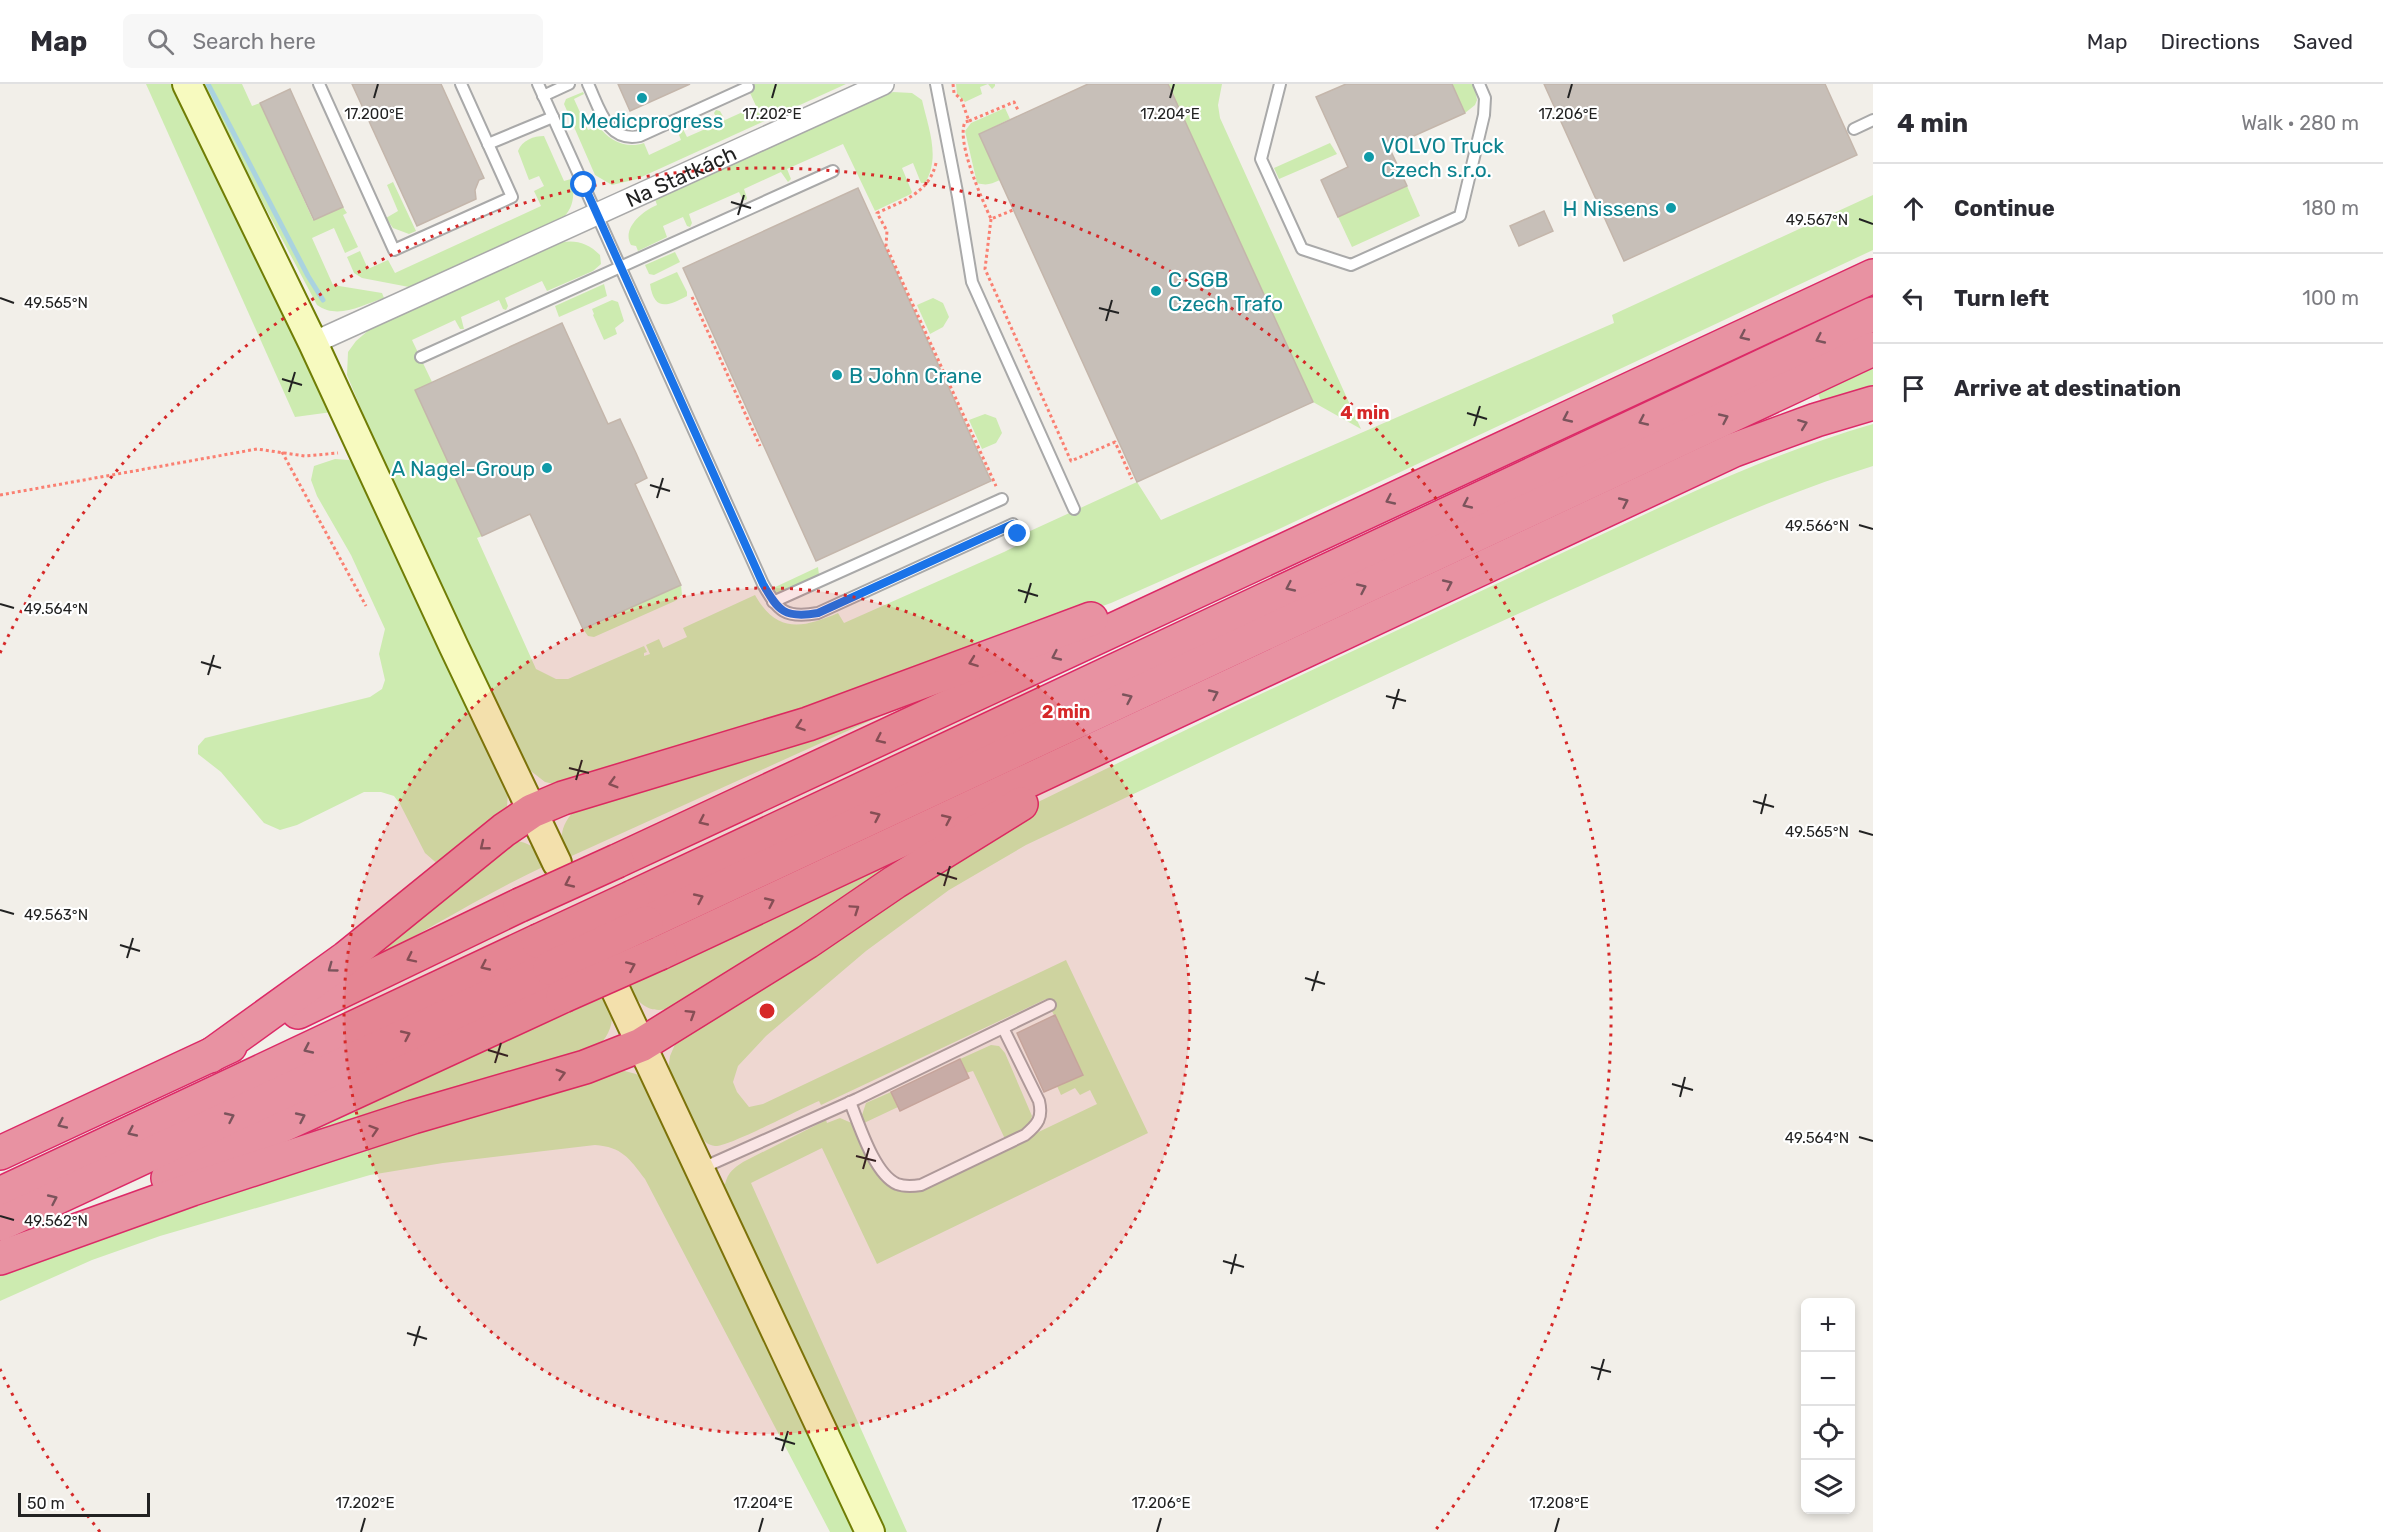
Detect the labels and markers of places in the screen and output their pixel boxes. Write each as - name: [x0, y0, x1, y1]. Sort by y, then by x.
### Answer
- marker: D Medicprogress: [635, 91, 649, 105]
- place label: D Medicprogress: [560, 108, 724, 133]
- place label: VOLVO Truck Czech s.r.o.: [1381, 133, 1504, 182]
- marker: VOLVO Truck Czech s.r.o.: [1362, 150, 1376, 164]
- place label: H Nissens: [1563, 196, 1659, 221]
- marker: H Nissens: [1664, 201, 1678, 215]
- place label: C SGB Czech Trafo: [1168, 267, 1283, 316]
- marker: C SGB Czech Trafo: [1149, 284, 1163, 298]
- place label: B John Crane: [849, 363, 982, 388]
- marker: B John Crane: [830, 368, 844, 382]
- place label: A Nagel-Group: [391, 456, 535, 481]
- marker: A Nagel-Group: [540, 461, 554, 475]
- centre of rings: [757, 1001, 777, 1021]

